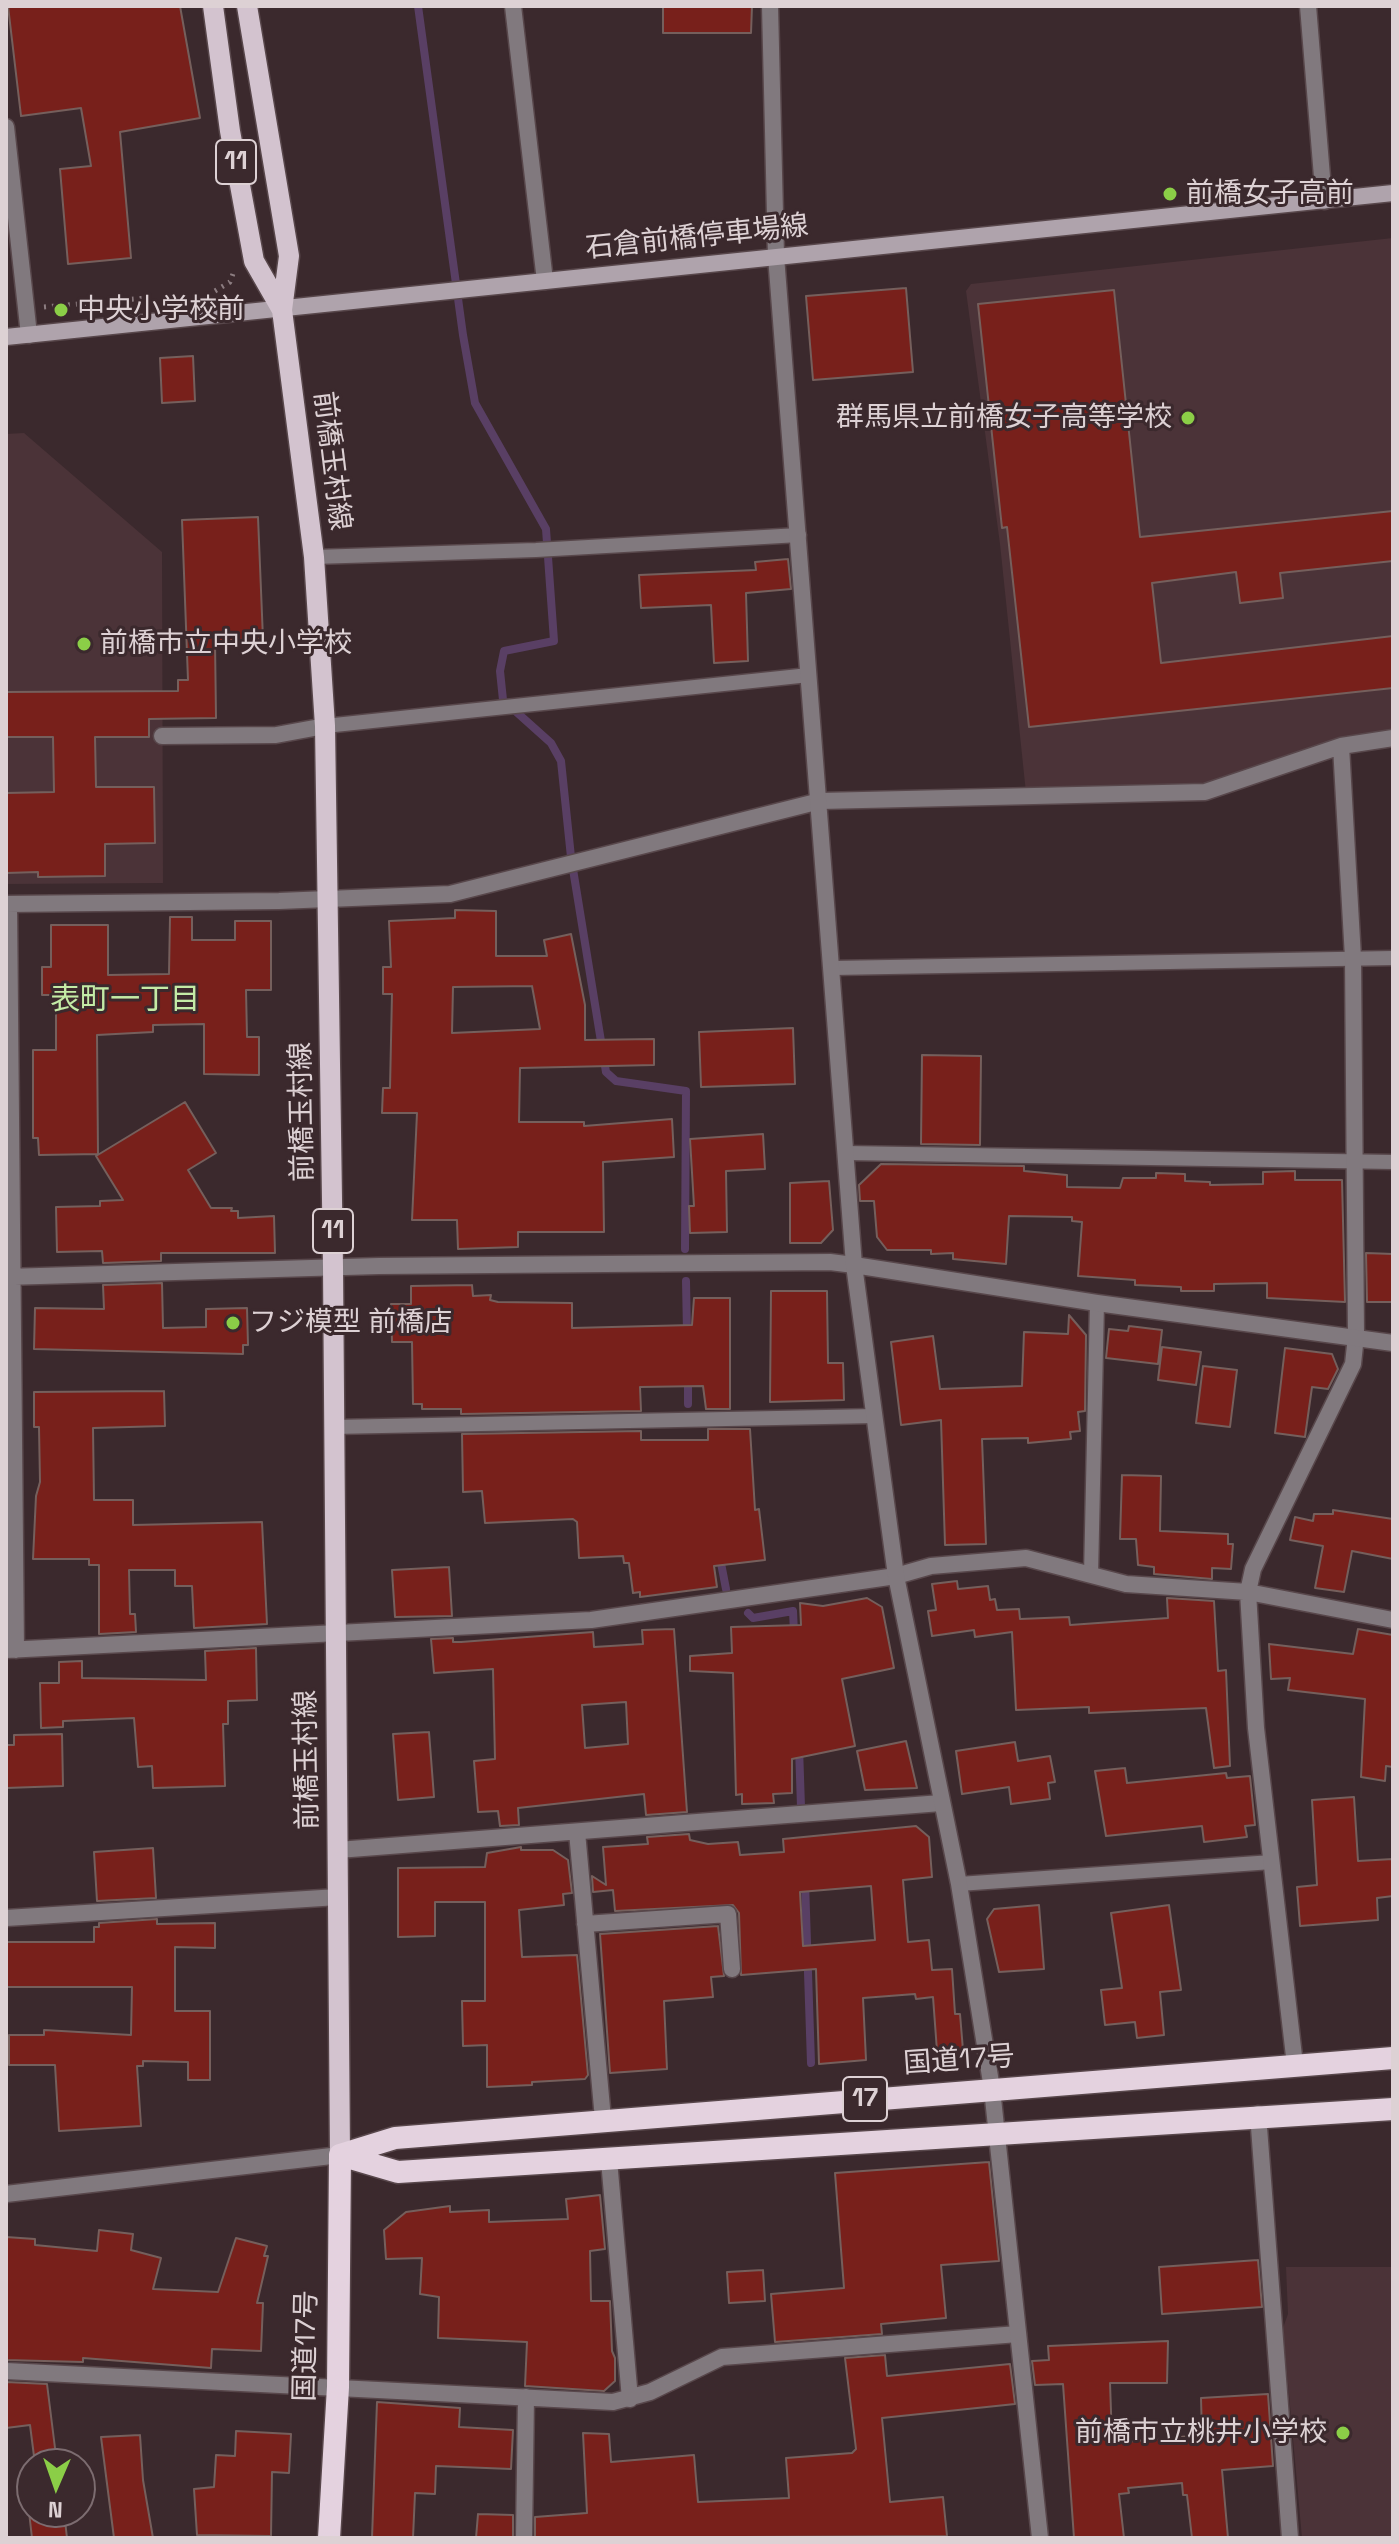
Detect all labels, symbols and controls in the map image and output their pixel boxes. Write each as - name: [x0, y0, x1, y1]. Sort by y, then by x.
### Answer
- road number: 11: [216, 140, 256, 184]
- place label: 前橋女子高前: [1186, 177, 1354, 211]
- marker: 前橋女子高前: [1161, 185, 1179, 203]
- street label: 石倉前橋停車場線: [584, 210, 810, 266]
- place label: 中央小学校前: [77, 293, 245, 327]
- marker: 中央小学校前: [52, 301, 70, 319]
- street label: 前橋玉村線: [306, 389, 356, 533]
- place label: 群馬県立前橋女子高等学校: [836, 401, 1172, 435]
- marker: 群馬県立前橋女子高等学校: [1179, 409, 1197, 427]
- place label: 前橋市立中央小学校: [100, 627, 352, 661]
- marker: 前橋市立中央小学校: [75, 635, 93, 653]
- district label: 表町一丁目: [50, 983, 200, 1019]
- street label: 前橋玉村線: [285, 1042, 321, 1182]
- road number: 11: [313, 1209, 353, 1253]
- place label: フジ模型 前橋店: [249, 1306, 452, 1340]
- marker: フジ模型 前橋店: [224, 1314, 242, 1332]
- street label: 前橋玉村線: [290, 1690, 326, 1830]
- street label: 国道17号: [902, 2040, 1016, 2082]
- road number: 17: [843, 2077, 887, 2121]
- street label: 国道17号: [289, 2290, 325, 2402]
- place label: 前橋市立桃井小学校: [1075, 2416, 1327, 2450]
- marker: 前橋市立桃井小学校: [1334, 2424, 1352, 2442]
- north arrow: [16, 2448, 96, 2528]
- text: N: [47, 2496, 63, 2524]

